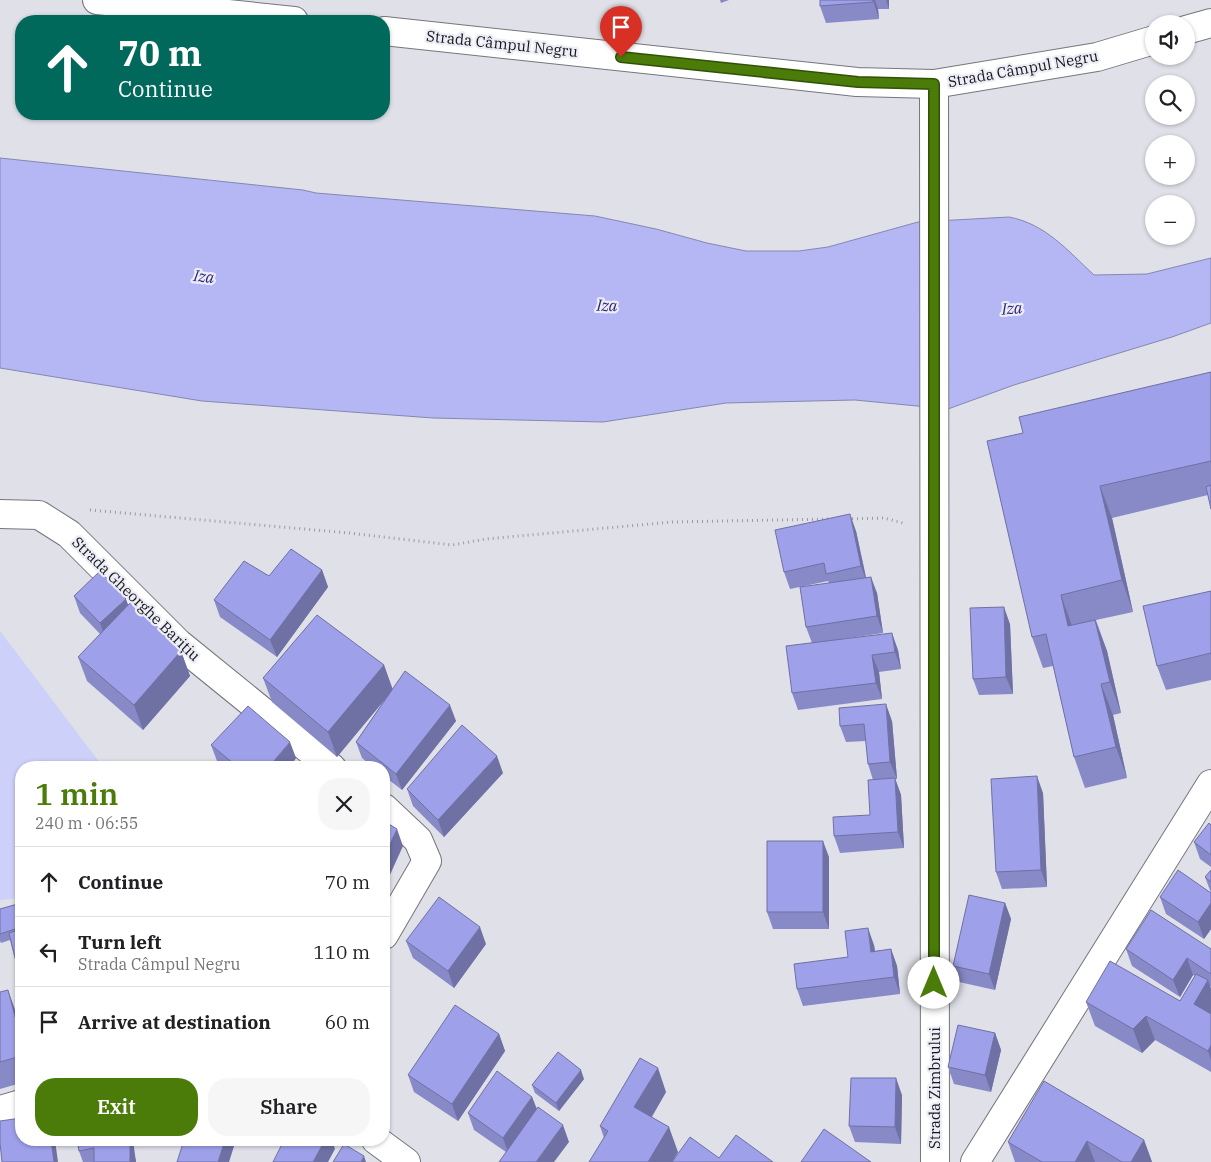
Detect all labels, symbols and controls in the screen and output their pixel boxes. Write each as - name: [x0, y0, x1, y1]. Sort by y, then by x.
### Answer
- pin: [600, 6, 642, 57]
- icon: arrive: [607, 13, 635, 41]
- map controls: [1145, 15, 1195, 245]
- button: sound: [1145, 15, 1195, 65]
- street label: Strada Câmpul Negru: [425, 26, 579, 61]
- text: 70 m: [118, 30, 202, 76]
- icon: ahead: [35, 35, 100, 100]
- street label: Strada Câmpul Negru: [946, 46, 1100, 91]
- text: Continue: [118, 74, 213, 103]
- button: search: [1145, 75, 1195, 125]
- button: +: [1145, 135, 1195, 185]
- button: −: [1145, 195, 1195, 245]
- water label: Iza: [192, 265, 216, 287]
- water label: Iza: [595, 295, 618, 315]
- water label: Iza: [1000, 297, 1023, 319]
- street label: Strada Gheorghe Barițiu: [68, 532, 204, 665]
- text: 1 min: [35, 774, 118, 813]
- button: close: [318, 778, 370, 830]
- text: 240 m · 06:55: [35, 813, 138, 833]
- icon: ahead: [35, 868, 63, 896]
- text: Continue: [78, 870, 163, 894]
- text: 70 m: [325, 870, 370, 894]
- text: Turn left: [78, 930, 161, 954]
- icon: left: [35, 938, 63, 966]
- text: 110 m: [313, 940, 370, 964]
- text: Strada Câmpul Negru: [78, 954, 240, 974]
- position arrow: [907, 956, 959, 1008]
- icon: arrive: [35, 1008, 63, 1036]
- text: Arrive at destination: [78, 1010, 271, 1034]
- text: 60 m: [325, 1010, 370, 1034]
- street label: Strada Zimbrului: [925, 1027, 944, 1149]
- button: Exit: [35, 1078, 198, 1136]
- button: Share: [208, 1078, 370, 1136]

